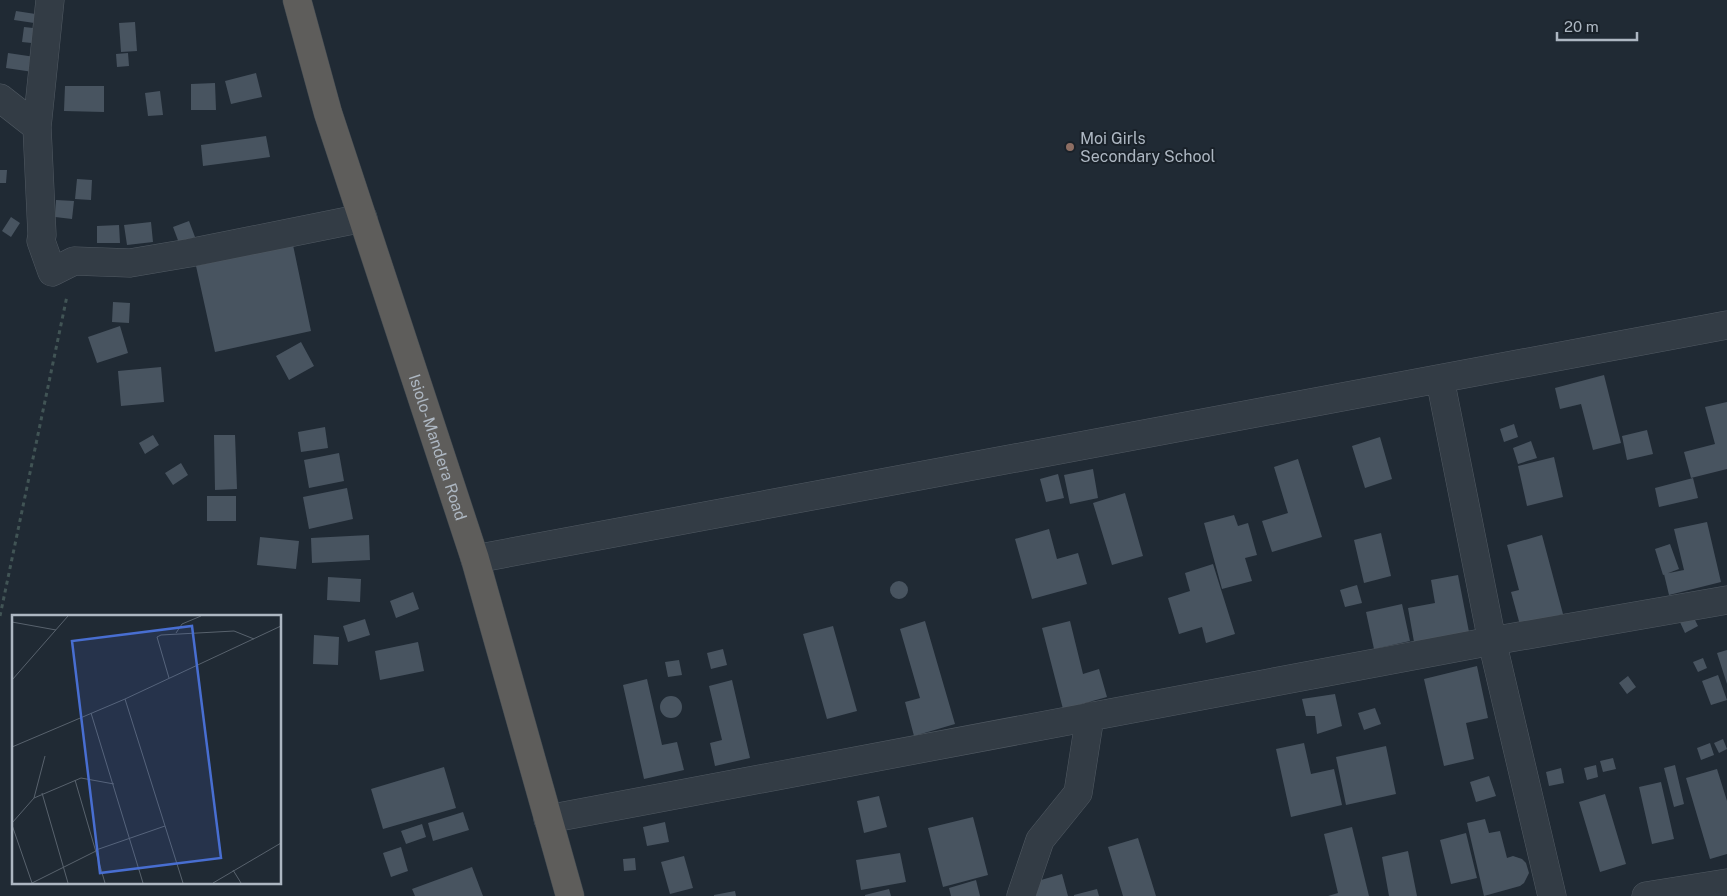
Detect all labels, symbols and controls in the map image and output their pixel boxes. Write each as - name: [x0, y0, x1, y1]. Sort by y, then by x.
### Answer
- scale bar: [1557, 10, 1637, 42]
- text: 20 m: [1564, 18, 1599, 35]
- place label: Moi Girls Secondary School: [1080, 129, 1216, 166]
- marker: Moi Girls Secondary School: [1064, 141, 1076, 153]
- street label: Isiolo-Mandera Road: [405, 372, 471, 523]
- inset map: [12, 615, 281, 884]

